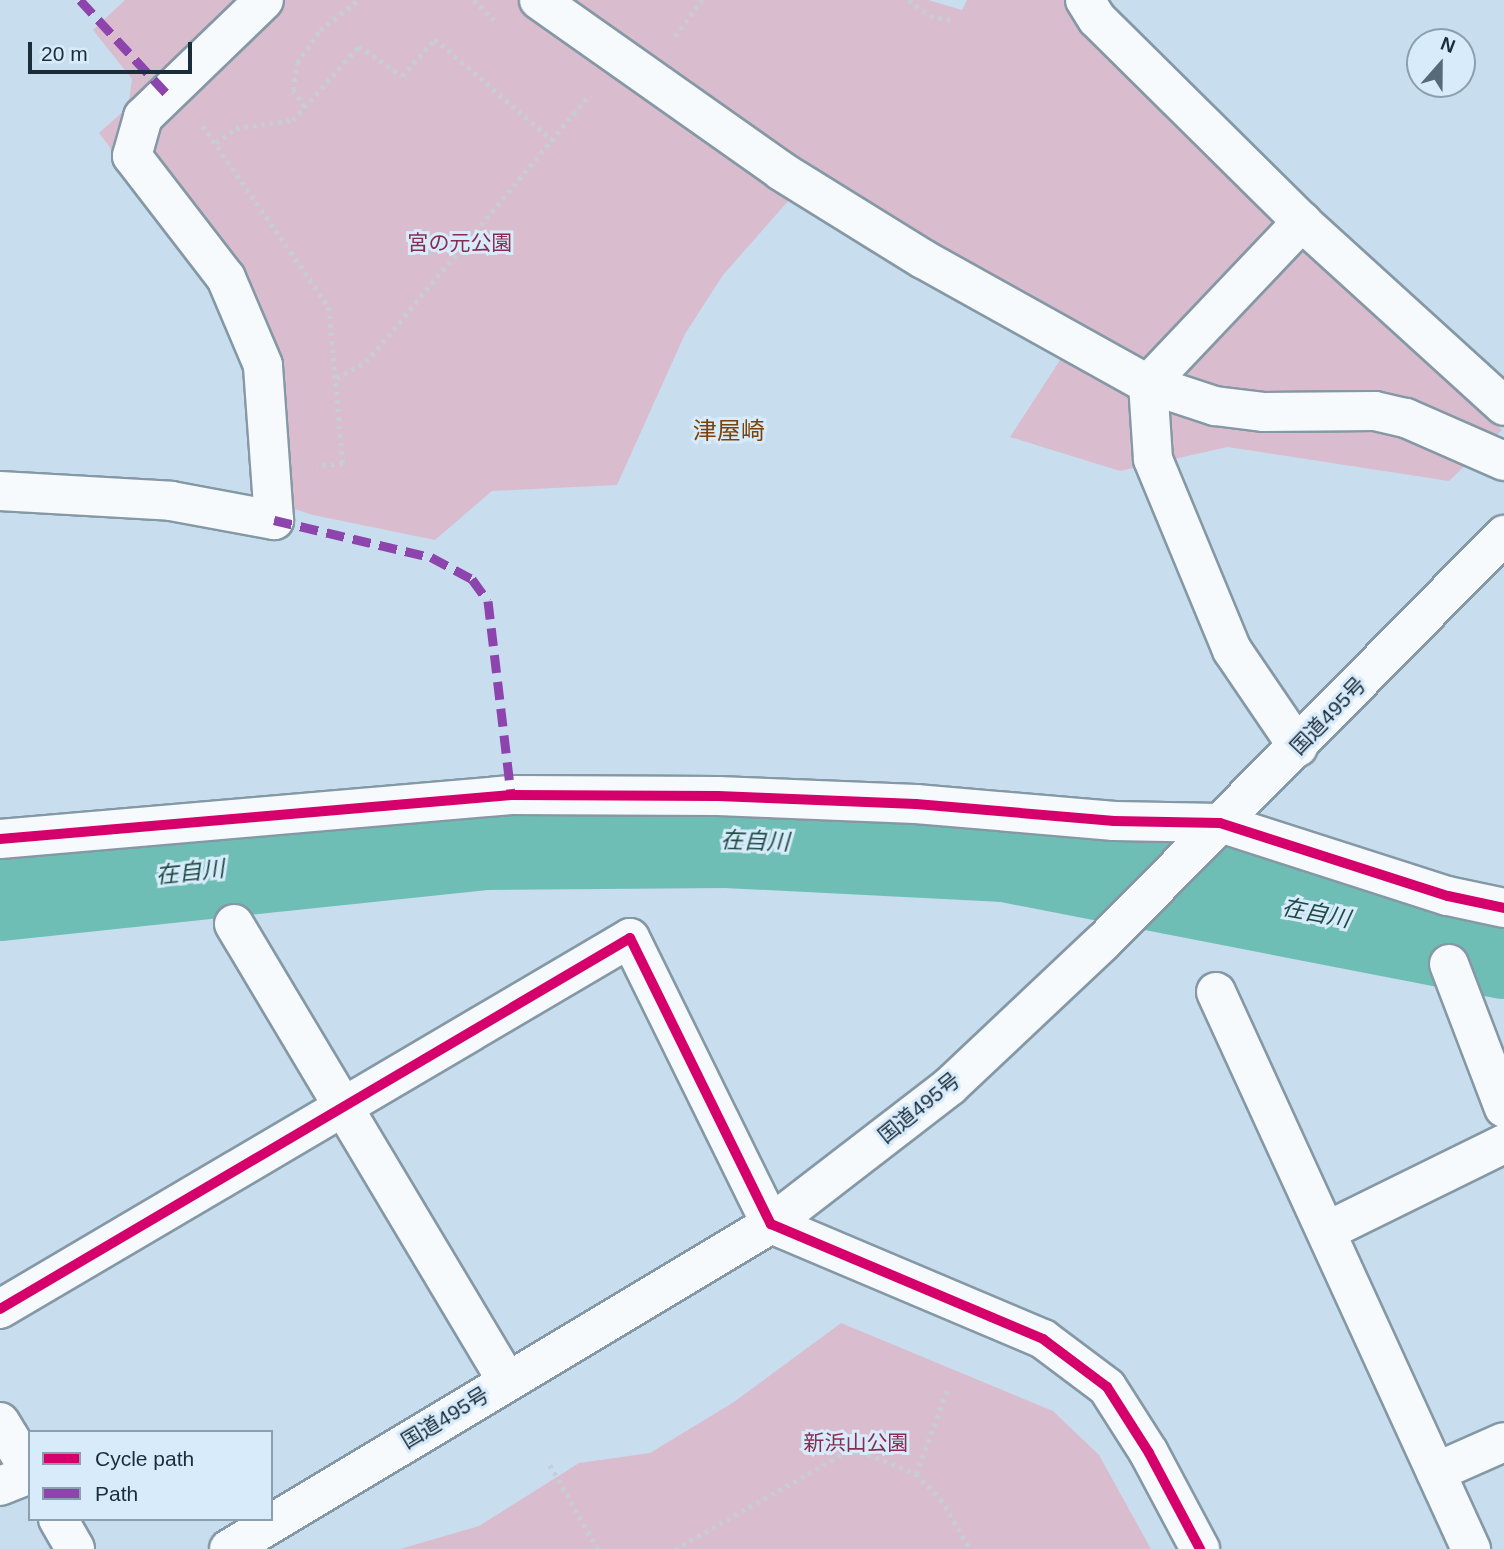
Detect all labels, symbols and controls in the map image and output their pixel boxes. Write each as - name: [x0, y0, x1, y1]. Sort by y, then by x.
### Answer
- scale bar: [32, 28, 196, 72]
- north arrow: [1406, 28, 1476, 98]
- text: N: [1438, 33, 1458, 57]
- text: 20 m: [41, 42, 88, 65]
- park label: 宮の元公園: [408, 230, 512, 256]
- district label: 津屋崎: [693, 417, 765, 445]
- street label: 国道495号: [1285, 672, 1371, 760]
- water label: 在自川: [720, 826, 790, 856]
- water label: 在自川: [154, 855, 226, 889]
- water label: 在自川: [1280, 893, 1352, 933]
- street label: 国道495号: [873, 1067, 965, 1149]
- street label: 国道495号: [396, 1382, 494, 1454]
- legend: [28, 1430, 273, 1521]
- park label: 新浜山公園: [804, 1430, 908, 1456]
- text: Cycle path: [95, 1447, 194, 1470]
- text: Path: [95, 1482, 138, 1505]

